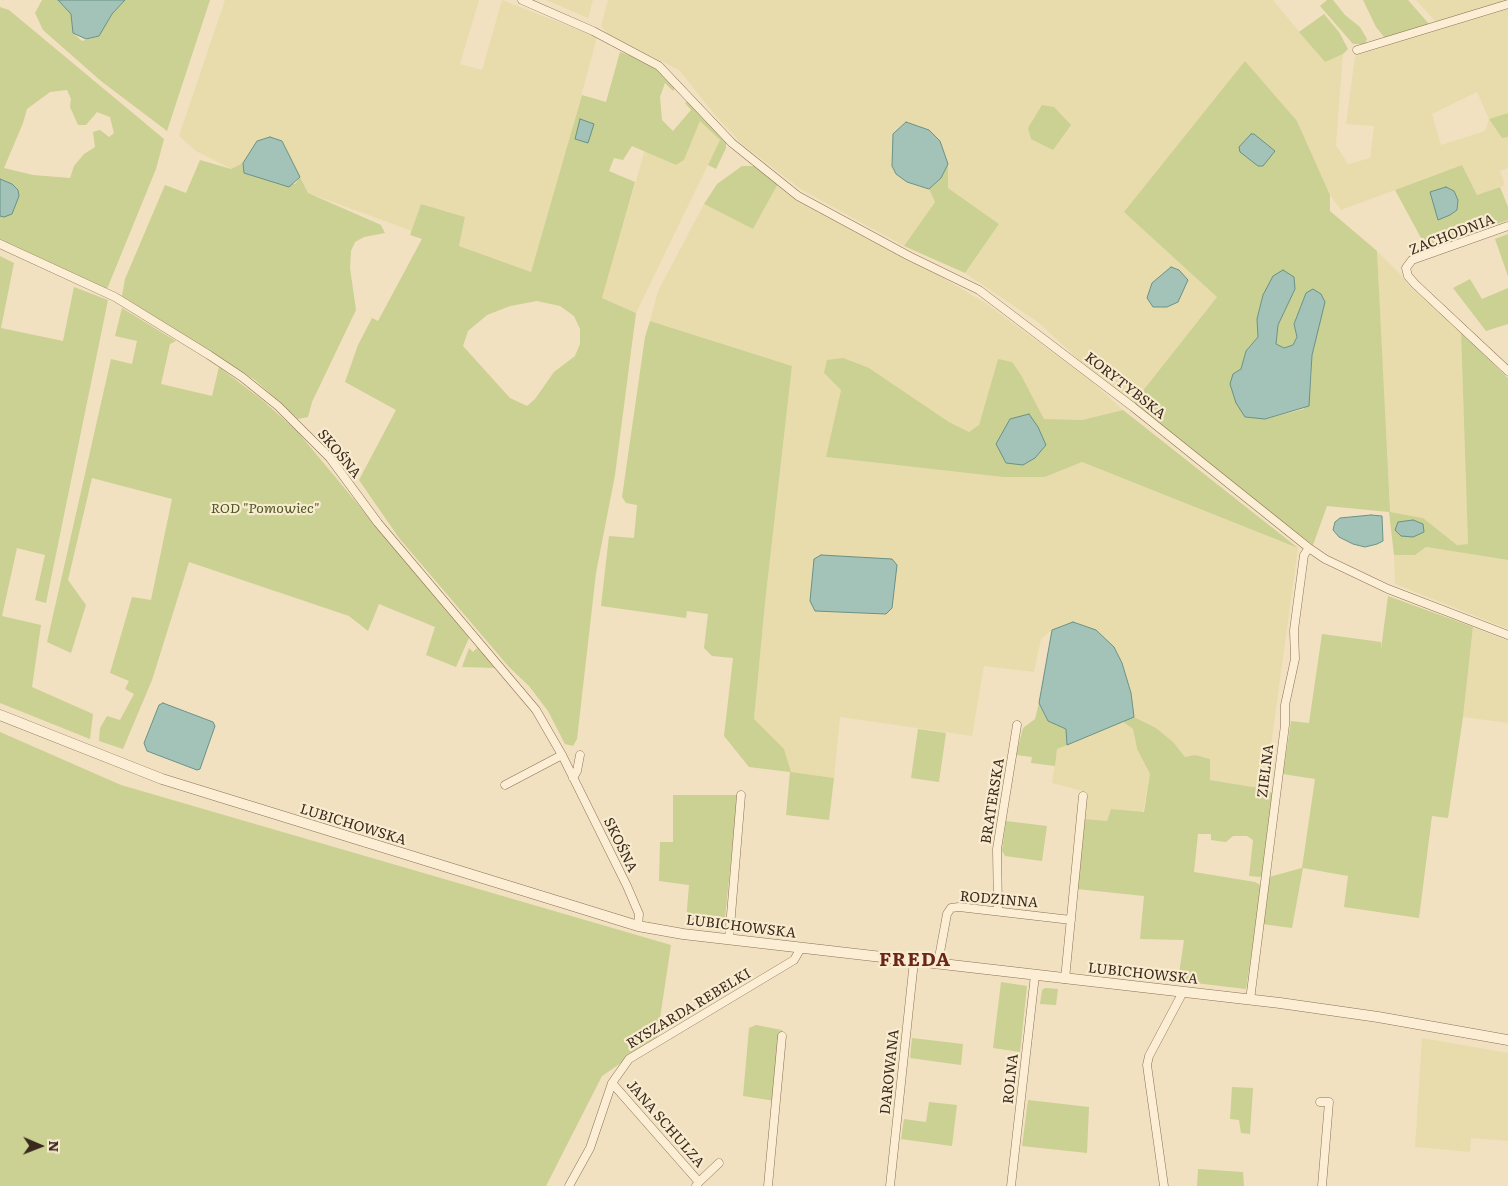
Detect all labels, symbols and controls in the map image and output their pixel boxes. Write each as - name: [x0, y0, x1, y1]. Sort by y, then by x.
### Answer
- street label: ZACHODNIA: [1407, 211, 1497, 259]
- street label: KORYTYBSKA: [1081, 349, 1169, 423]
- street label: SKOŚNA: [314, 426, 364, 482]
- park label: ROD "Pomowiec": [211, 501, 319, 517]
- street label: ZIELNA: [1254, 743, 1278, 799]
- street label: BRATERSKA: [978, 757, 1008, 845]
- street label: LUBICHOWSKA: [298, 801, 408, 849]
- street label: SKOŚNA: [600, 815, 640, 875]
- street label: RODZINNA: [959, 888, 1039, 912]
- street label: LUBICHOWSKA: [685, 912, 797, 942]
- district label: FREDA: [878, 949, 952, 971]
- street label: LUBICHOWSKA: [1087, 960, 1199, 988]
- street label: RYSZARDA REBELKI: [624, 965, 754, 1053]
- street label: DAROWANA: [877, 1029, 903, 1115]
- street label: ROLNA: [1000, 1053, 1022, 1105]
- street label: JANA SCHULZA: [622, 1077, 708, 1171]
- north arrow: [15, 1121, 65, 1171]
- text: N: [45, 1140, 65, 1152]

